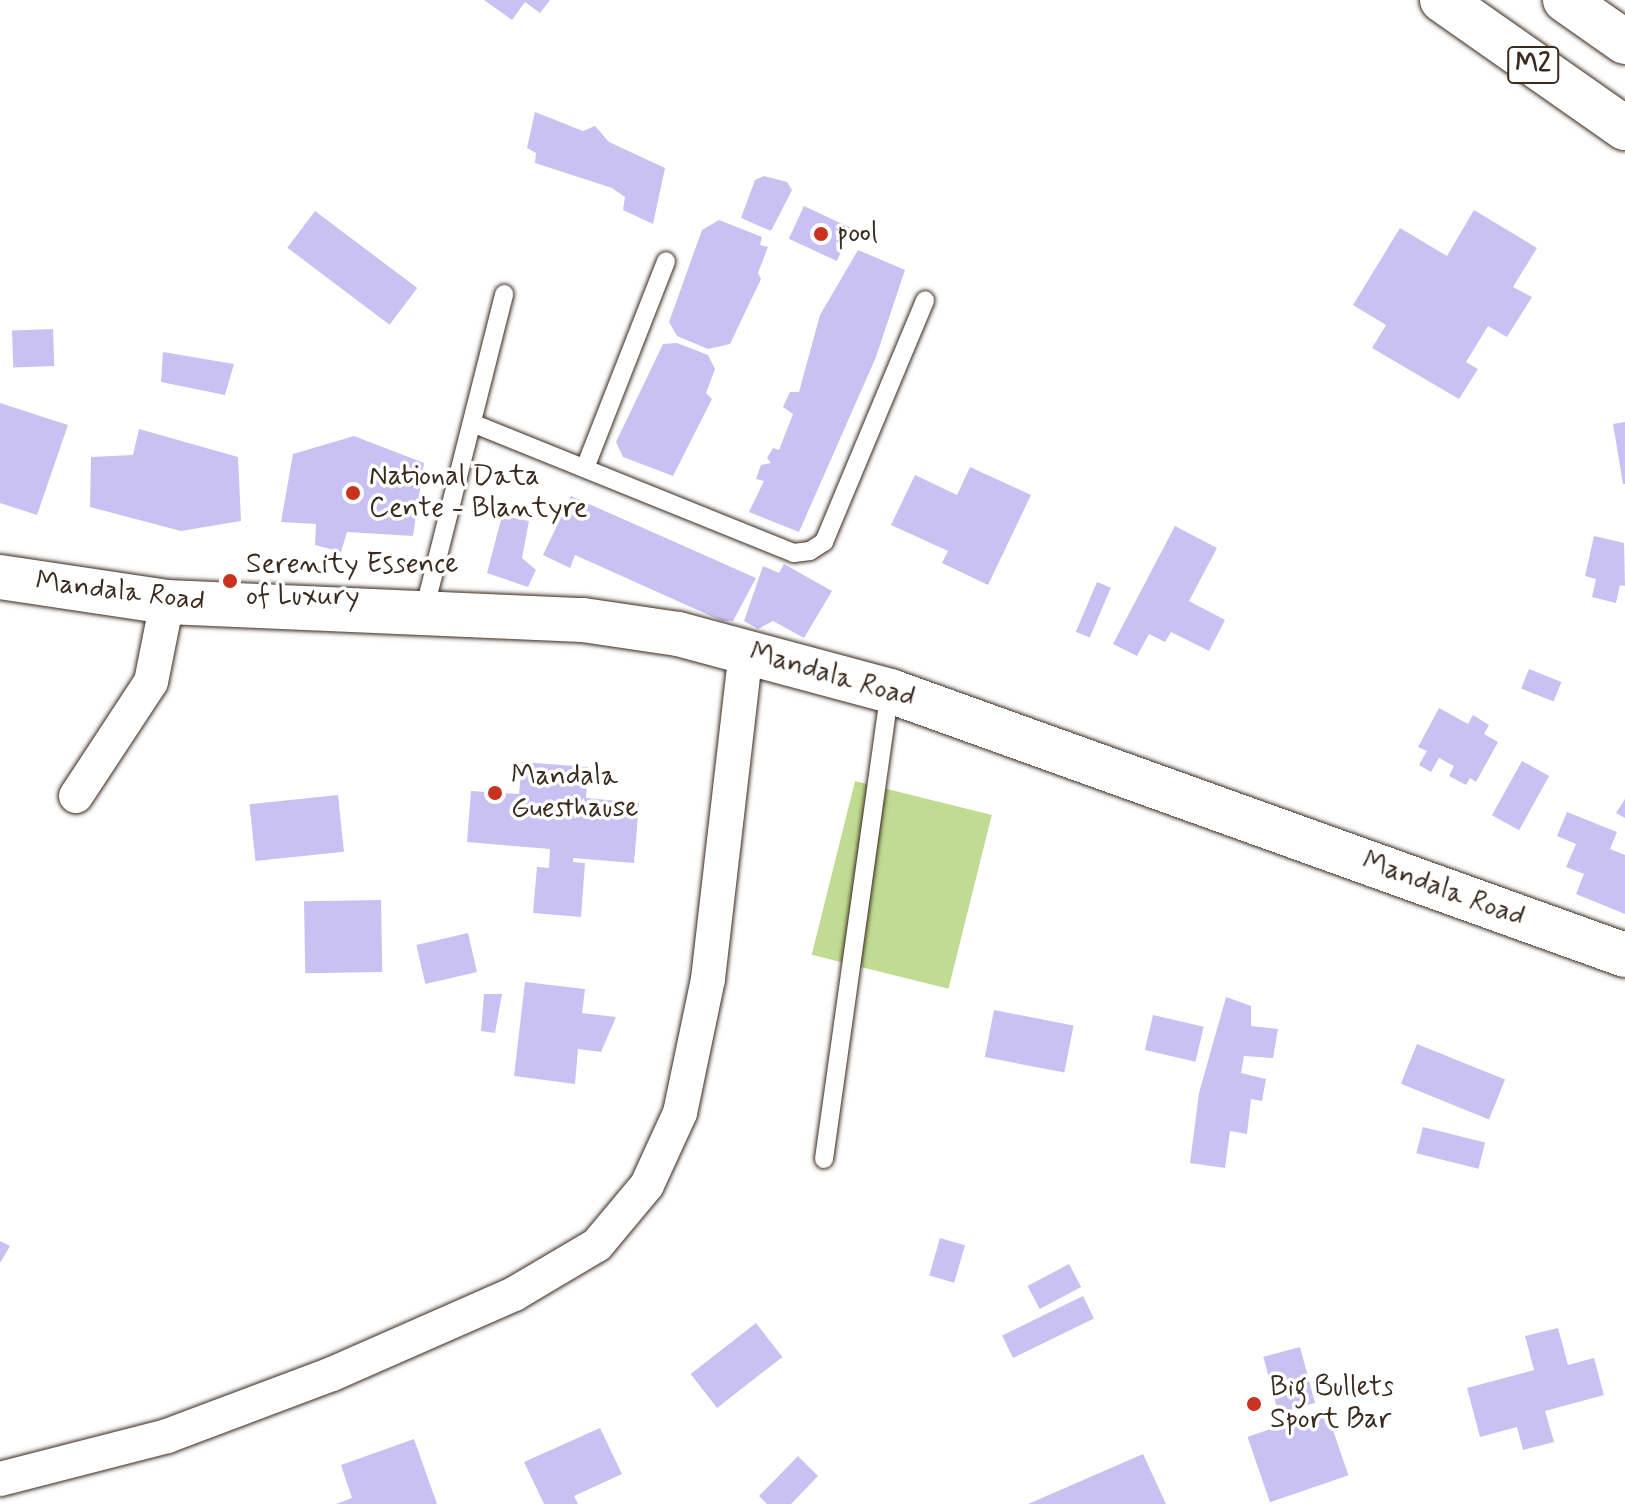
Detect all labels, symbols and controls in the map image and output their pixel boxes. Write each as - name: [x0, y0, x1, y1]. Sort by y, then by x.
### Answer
- road number: M2: [1507, 43, 1559, 87]
- place label: pool: [837, 217, 878, 251]
- marker: pool: [812, 225, 830, 243]
- place label: National Data Cente - Blantyre: [369, 460, 588, 526]
- marker: National Data Cente - Blantyre: [344, 484, 362, 502]
- place label: Serenity Essence of Luxury: [246, 548, 466, 614]
- street label: Mandala Road: [33, 565, 207, 619]
- marker: Serenity Essence of Luxury: [221, 572, 239, 590]
- street label: Mandala Road: [745, 636, 919, 716]
- place label: Mandala Guesthause: [511, 760, 638, 826]
- marker: Mandala Guesthause: [486, 784, 504, 802]
- street label: Mandala Road: [1357, 845, 1529, 935]
- place label: Big Bullets Sport Bar: [1270, 1371, 1399, 1437]
- marker: Big Bullets Sport Bar: [1245, 1395, 1263, 1413]

